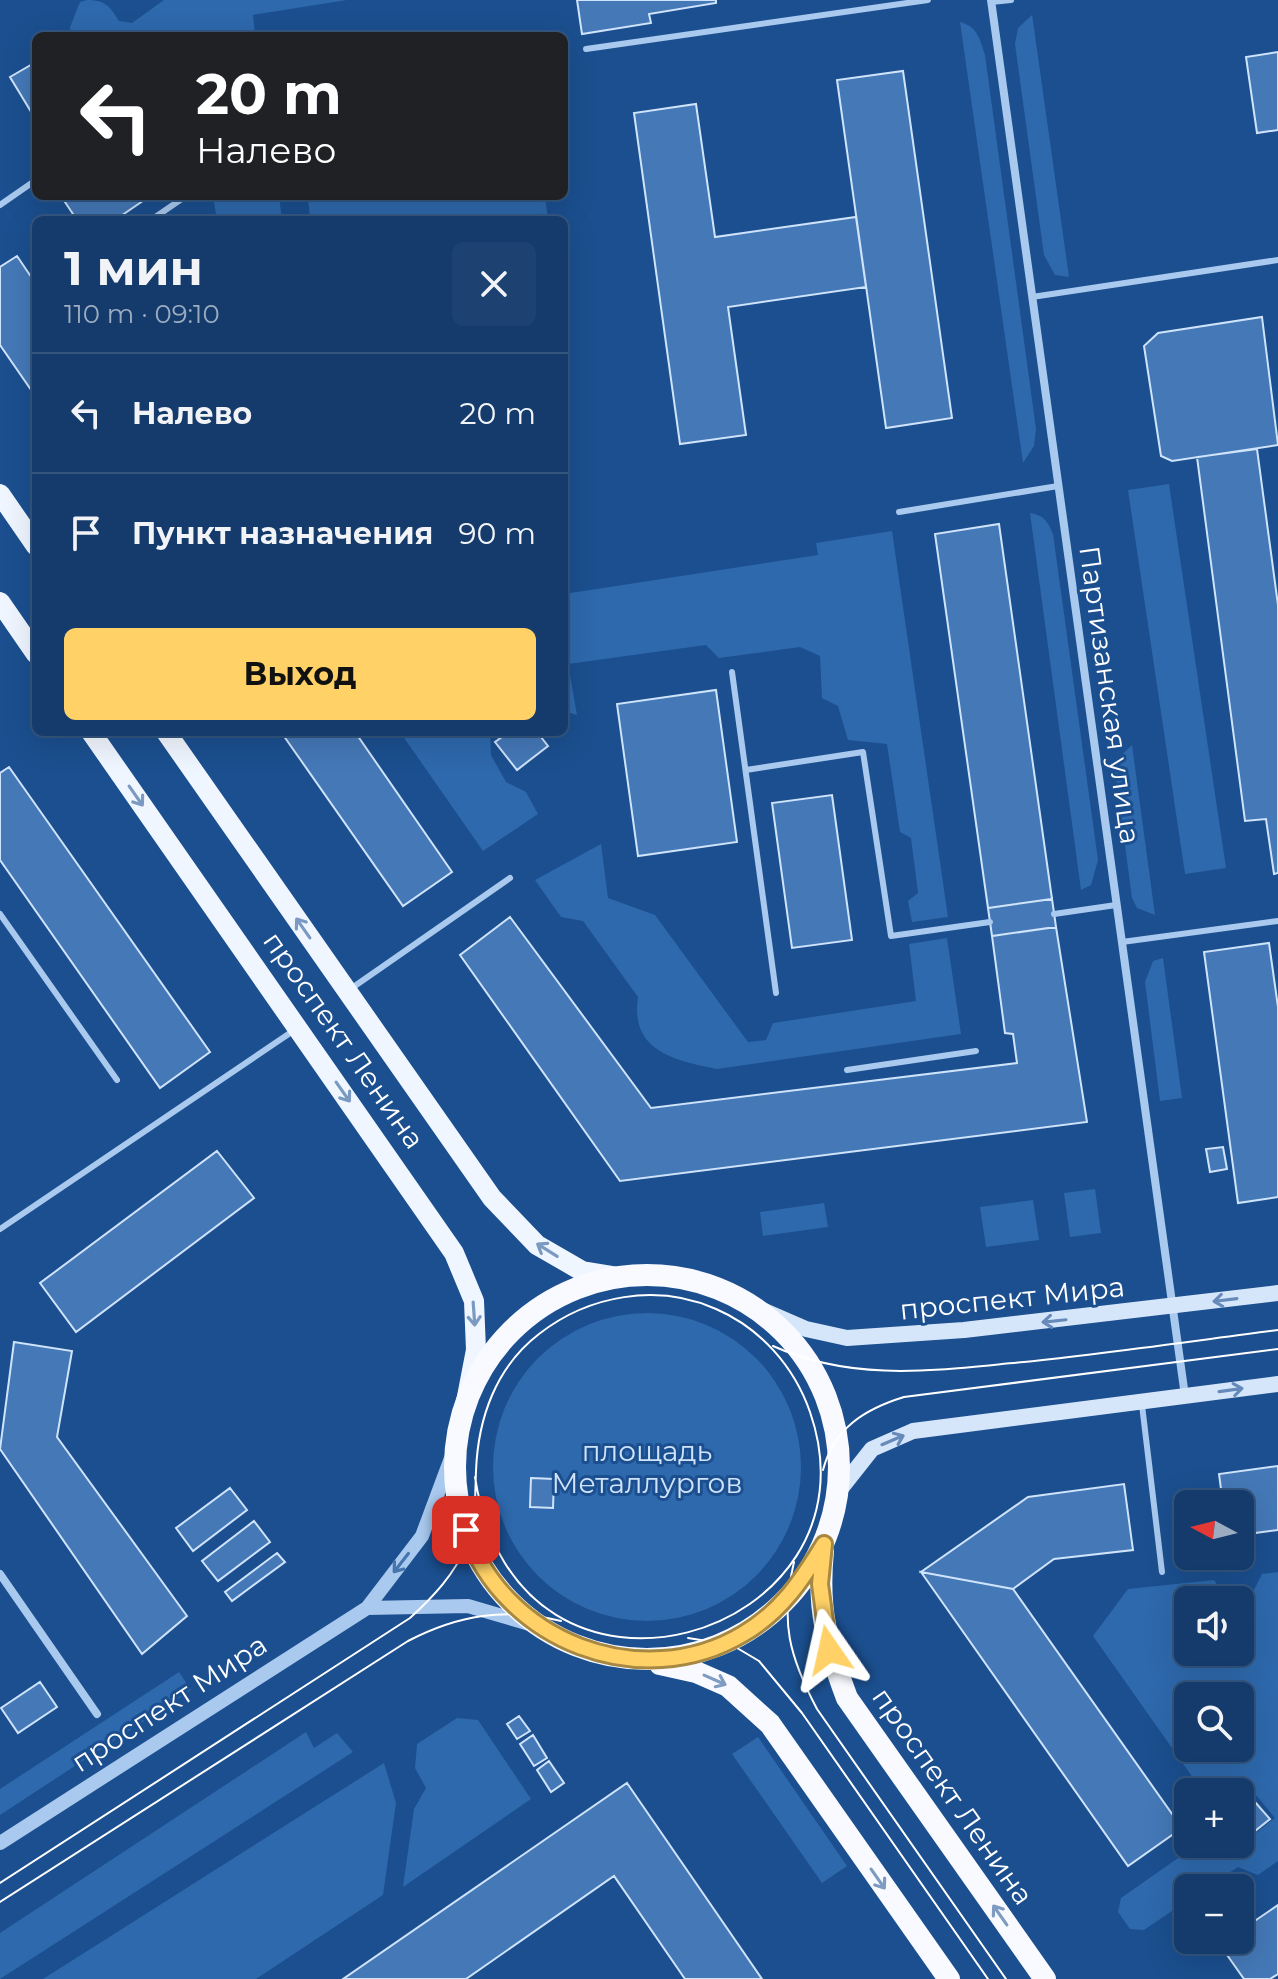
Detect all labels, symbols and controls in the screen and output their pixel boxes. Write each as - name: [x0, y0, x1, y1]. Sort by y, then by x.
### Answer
- text: 20 m: [196, 60, 342, 128]
- icon: left: [64, 64, 168, 168]
- text: Налево: [196, 128, 336, 172]
- text: 1 мин: [64, 239, 203, 297]
- button: close: [452, 242, 536, 326]
- text: 110 m · 09:10: [64, 298, 220, 330]
- icon: left: [64, 391, 108, 435]
- text: Налево: [132, 395, 252, 432]
- text: 20 m: [459, 395, 536, 432]
- icon: arrive: [64, 511, 108, 555]
- text: Пункт назначения: [132, 515, 433, 552]
- text: 90 m: [458, 515, 536, 552]
- street label: Партизанская улица: [1072, 544, 1148, 846]
- button: Выход: [64, 628, 536, 720]
- one-way arrow: [128, 784, 144, 806]
- one-way arrow: [295, 917, 311, 939]
- street label: проспект Ленина: [256, 925, 432, 1155]
- one-way arrow: [335, 1080, 352, 1102]
- one-way arrow: [537, 1242, 559, 1259]
- street label: проспект Мира: [898, 1269, 1126, 1327]
- one-way arrow: [1212, 1293, 1239, 1308]
- one-way arrow: [467, 1300, 482, 1327]
- one-way arrow: [1041, 1313, 1068, 1328]
- one-way arrow: [1218, 1382, 1243, 1397]
- one-way arrow: [880, 1431, 905, 1446]
- park label: площадь Металлургов: [552, 1434, 742, 1500]
- north arrow: [1174, 1490, 1254, 1570]
- map controls: [1174, 1490, 1254, 1954]
- pin: [432, 1496, 500, 1564]
- icon: arrive: [444, 1508, 488, 1552]
- one-way arrow: [393, 1551, 410, 1573]
- button: sound: [1174, 1586, 1254, 1666]
- position arrow: [787, 1608, 871, 1692]
- street label: проспект Мира: [65, 1627, 273, 1779]
- one-way arrow: [702, 1674, 726, 1689]
- street label: проспект Ленина: [865, 1681, 1041, 1911]
- button: search: [1174, 1682, 1254, 1762]
- button: +: [1174, 1778, 1254, 1858]
- one-way arrow: [870, 1867, 887, 1889]
- button: −: [1174, 1874, 1254, 1954]
- one-way arrow: [992, 1905, 1008, 1927]

